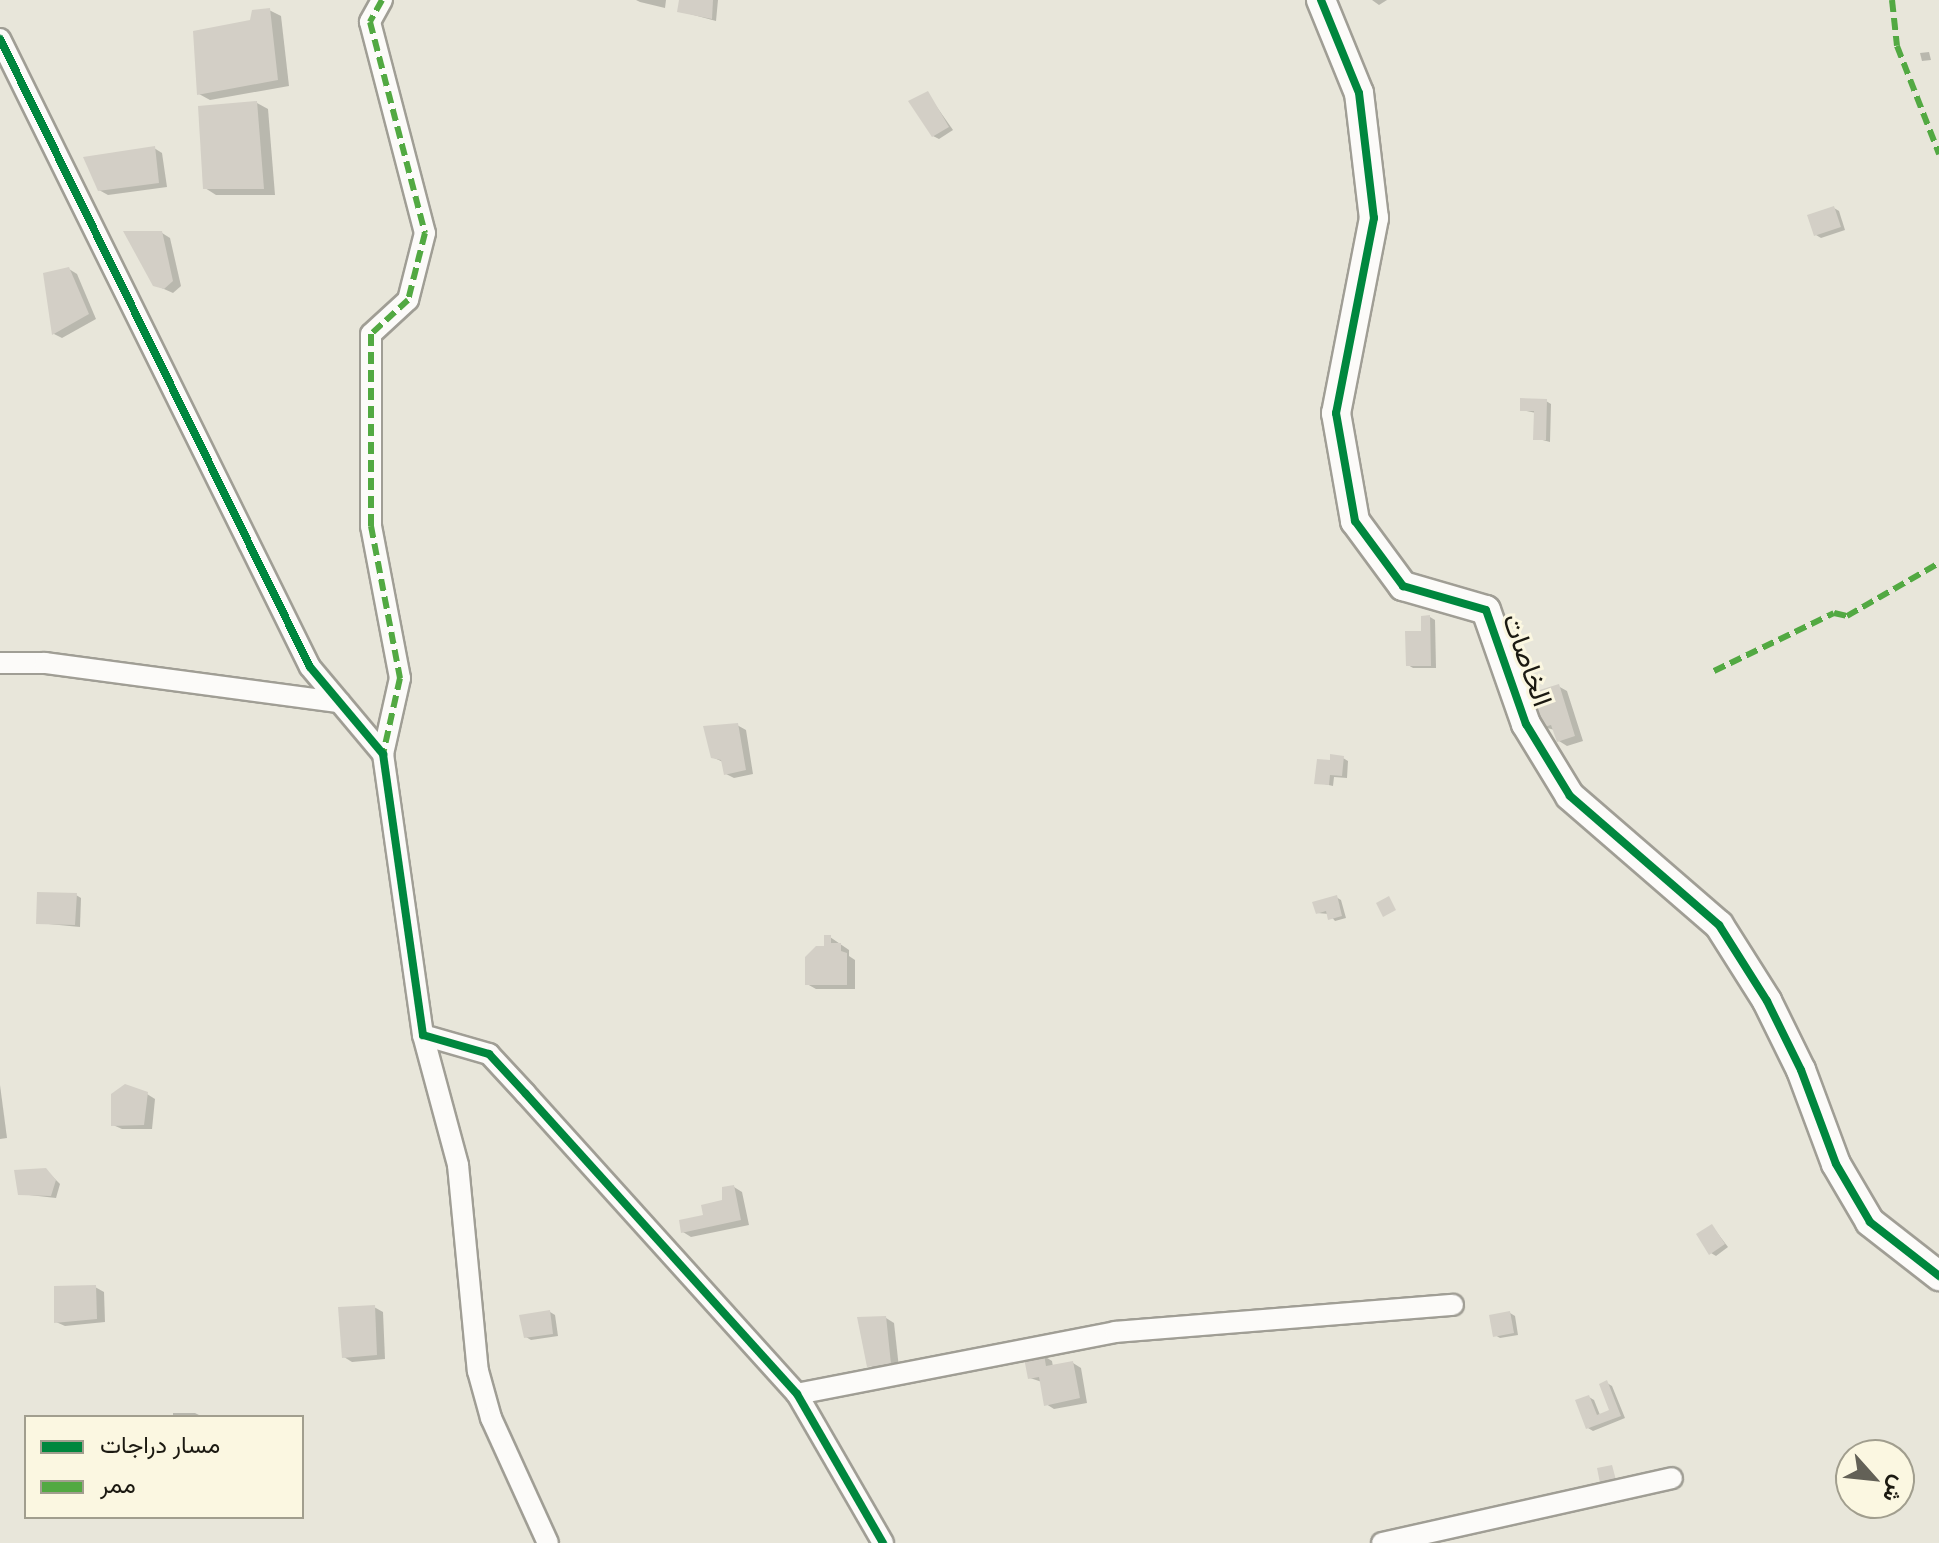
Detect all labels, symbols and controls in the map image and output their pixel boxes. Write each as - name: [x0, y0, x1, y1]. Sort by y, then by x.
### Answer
- street label: الخاصات: [1495, 609, 1559, 711]
- legend: [24, 1415, 304, 1519]
- text: مسار دراجات: [100, 1431, 220, 1459]
- north arrow: [1835, 1439, 1915, 1519]
- text: ممر: [100, 1471, 136, 1499]
- text: ش: [1877, 1471, 1912, 1507]

